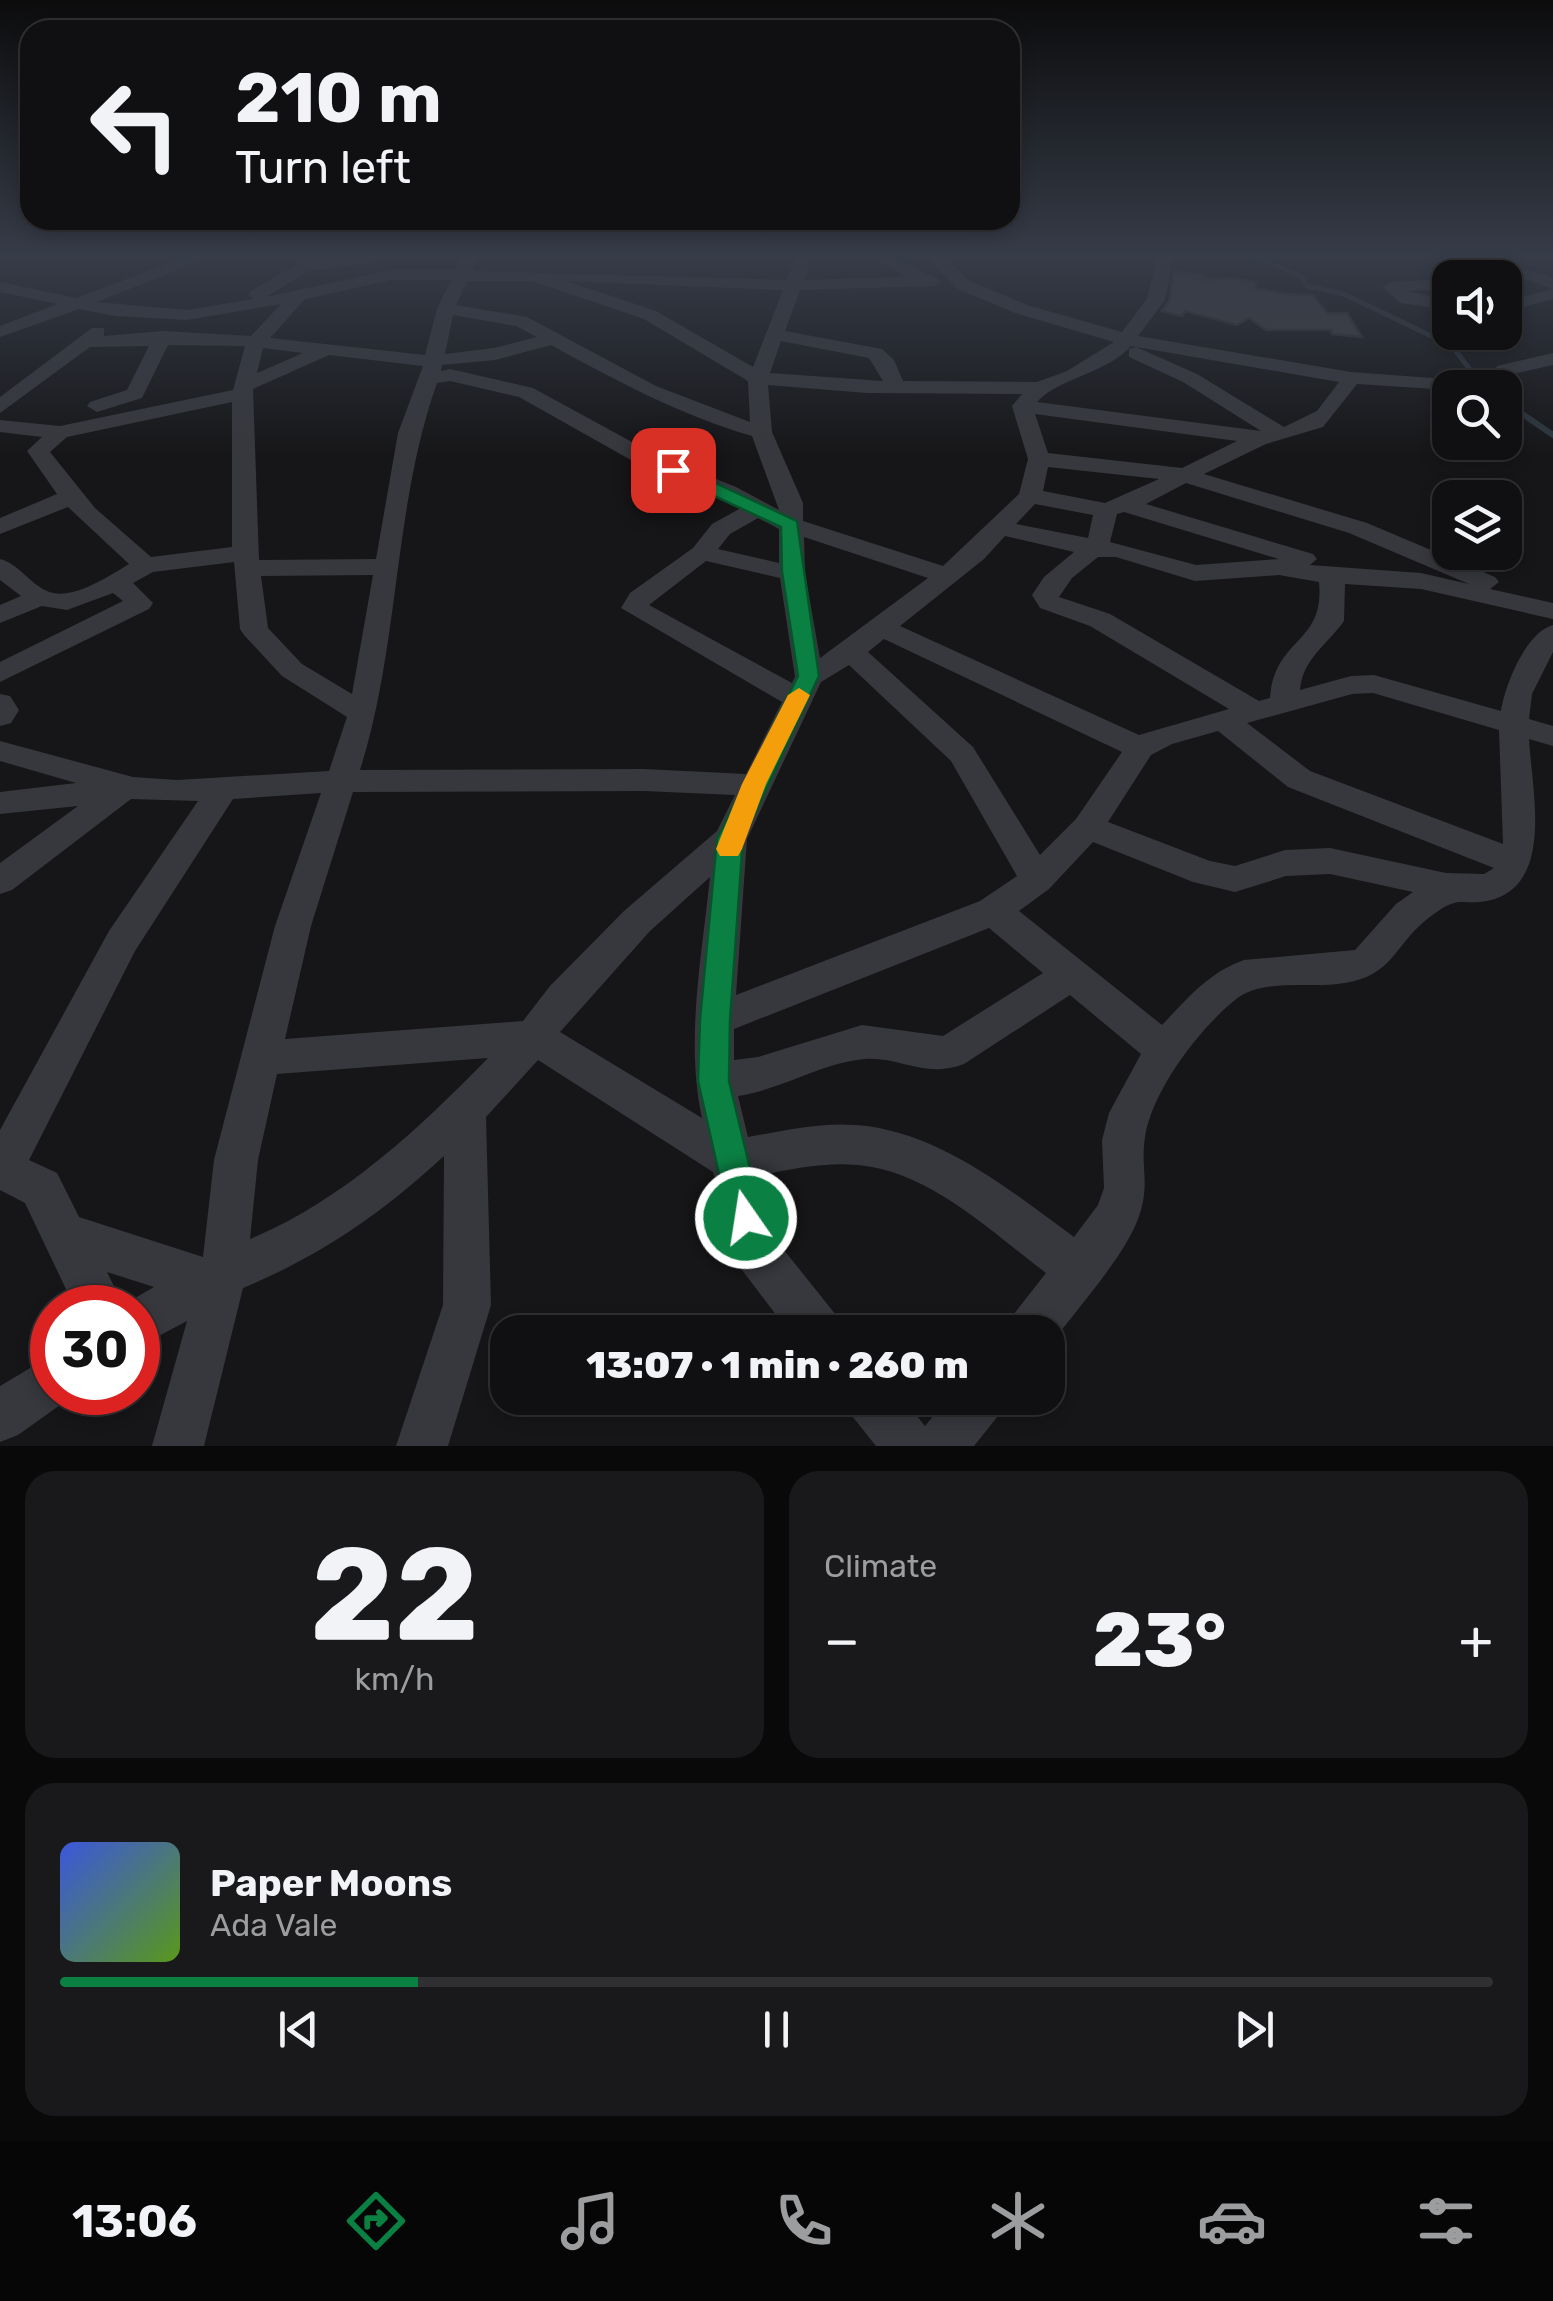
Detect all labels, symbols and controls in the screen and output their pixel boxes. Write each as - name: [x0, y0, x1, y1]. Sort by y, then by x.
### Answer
- text: 210 m: [235, 57, 442, 140]
- icon: left: [70, 60, 200, 190]
- text: Turn left: [235, 141, 411, 194]
- map controls: [1432, 260, 1522, 570]
- button: sound: [1432, 260, 1522, 350]
- button: search: [1432, 370, 1522, 460]
- pin: [631, 428, 716, 513]
- icon: arrive: [646, 443, 701, 498]
- button: layers: [1432, 480, 1522, 570]
- position arrow: [694, 1166, 798, 1270]
- speed limit sign: 30: [30, 1285, 160, 1415]
- text: 13:07 · 1 min · 260 m: [586, 1342, 969, 1388]
- text: 22: [310, 1517, 479, 1672]
- text: Climate: [824, 1547, 937, 1585]
- text: 23°: [1092, 1596, 1226, 1685]
- text: −: [824, 1608, 860, 1673]
- text: +: [1459, 1608, 1493, 1673]
- text: km/h: [355, 1660, 434, 1698]
- text: Paper Moons: [210, 1860, 452, 1906]
- text: Ada Vale: [210, 1906, 337, 1944]
- icon: previous: [271, 2002, 326, 2057]
- icon: pause: [749, 2002, 804, 2057]
- icon: next: [1227, 2002, 1282, 2057]
- icon: directions: [341, 2186, 411, 2256]
- icon: music: [555, 2186, 625, 2256]
- icon: phone: [769, 2186, 839, 2256]
- icon: climate: [983, 2186, 1053, 2256]
- icon: car: [1197, 2186, 1267, 2256]
- icon: filters: [1411, 2186, 1481, 2256]
- text: 13:06: [72, 2195, 197, 2248]

